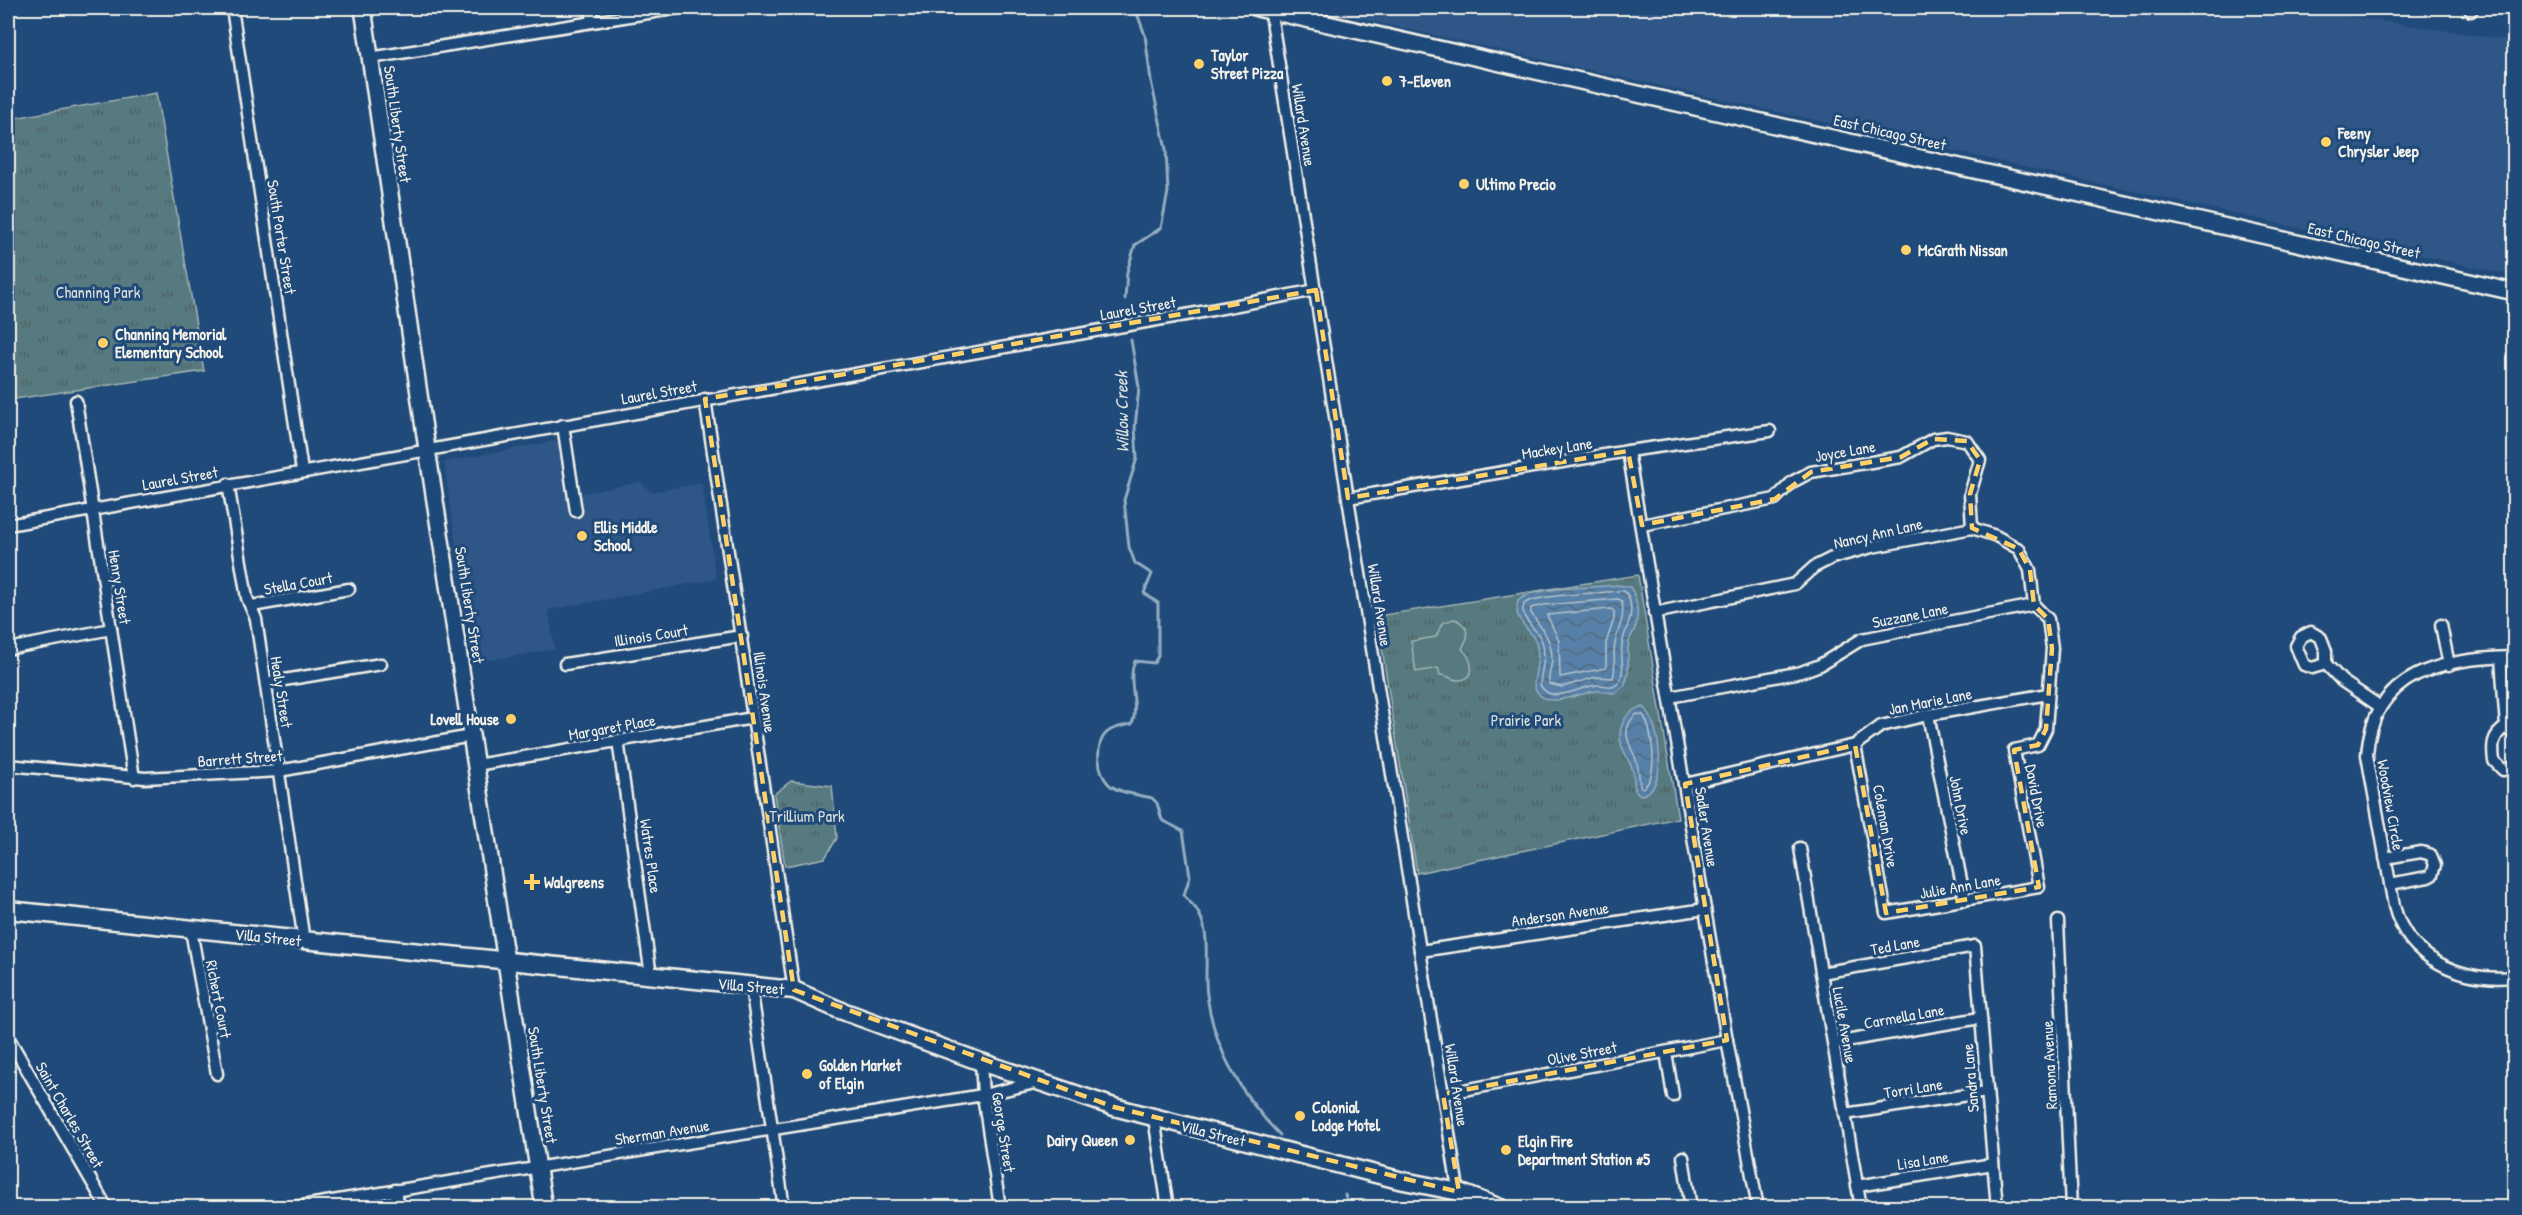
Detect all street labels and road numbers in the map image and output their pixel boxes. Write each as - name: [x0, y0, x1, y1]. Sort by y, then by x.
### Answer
- street label: South Liberty Street: [379, 64, 417, 184]
- street label: Willard Avenue: [1287, 82, 1321, 168]
- street label: East Chicago Street: [1832, 108, 1949, 156]
- street label: South Porter Street: [262, 178, 302, 296]
- street label: East Chicago Street: [2306, 216, 2423, 264]
- street label: Laurel Street: [1098, 290, 1178, 325]
- street label: Laurel Street: [619, 374, 699, 409]
- street label: Mackey Lane: [1520, 431, 1595, 464]
- street label: Joyce Lane: [1813, 435, 1878, 467]
- street label: Laurel Street: [140, 460, 220, 495]
- street label: Nancy Ann Lane: [1831, 512, 1925, 554]
- street label: South Liberty Street: [450, 545, 490, 665]
- street label: Henry Street: [103, 548, 137, 626]
- street label: Willard Avenue: [1363, 562, 1397, 648]
- street label: Stella Court: [262, 566, 335, 600]
- street label: Suzzane Lane: [1870, 597, 1950, 633]
- street label: Illinois Court: [612, 618, 690, 652]
- street label: Illinois Avenue: [748, 650, 782, 735]
- street label: Healy Street: [265, 655, 299, 730]
- street label: Jan Marie Lane: [1886, 682, 1974, 720]
- street label: Margaret Place: [567, 708, 658, 745]
- street label: Barrett Street: [197, 744, 284, 772]
- street label: Woodview Circle: [2372, 758, 2410, 853]
- street label: David Drive: [2020, 763, 2054, 830]
- street label: John Drive: [1944, 773, 1978, 837]
- street label: Coleman Drive: [1868, 783, 1904, 870]
- street label: Sadler Avenue: [1690, 785, 1724, 869]
- street label: Watres Place: [635, 817, 667, 895]
- street label: Julie Ann Lane: [1918, 868, 2003, 904]
- street label: Anderson Avenue: [1510, 896, 1611, 932]
- street label: Villa Street: [234, 923, 303, 951]
- street label: Ted Lane: [1869, 930, 1922, 960]
- street label: Richert Court: [201, 958, 237, 1040]
- street label: Villa Street: [717, 972, 786, 1000]
- street label: Lucile Avenue: [1827, 985, 1863, 1065]
- street label: Carmella Lane: [1862, 998, 1946, 1034]
- street label: Ramona Avenue: [2036, 1020, 2062, 1110]
- street label: South Liberty Street: [523, 1025, 563, 1145]
- street label: Olive Street: [1545, 1035, 1619, 1071]
- street label: Willard Avenue: [1440, 1042, 1474, 1128]
- street label: Sandra Lane: [1956, 1042, 1984, 1113]
- street label: Saint Charles Street: [31, 1058, 110, 1173]
- street label: Torri Lane: [1882, 1072, 1945, 1104]
- street label: George Street: [987, 1090, 1021, 1174]
- street label: Sherman Avenue: [613, 1114, 711, 1150]
- street label: Villa Street: [1178, 1114, 1248, 1152]
- street label: Lisa Lane: [1896, 1145, 1951, 1175]

